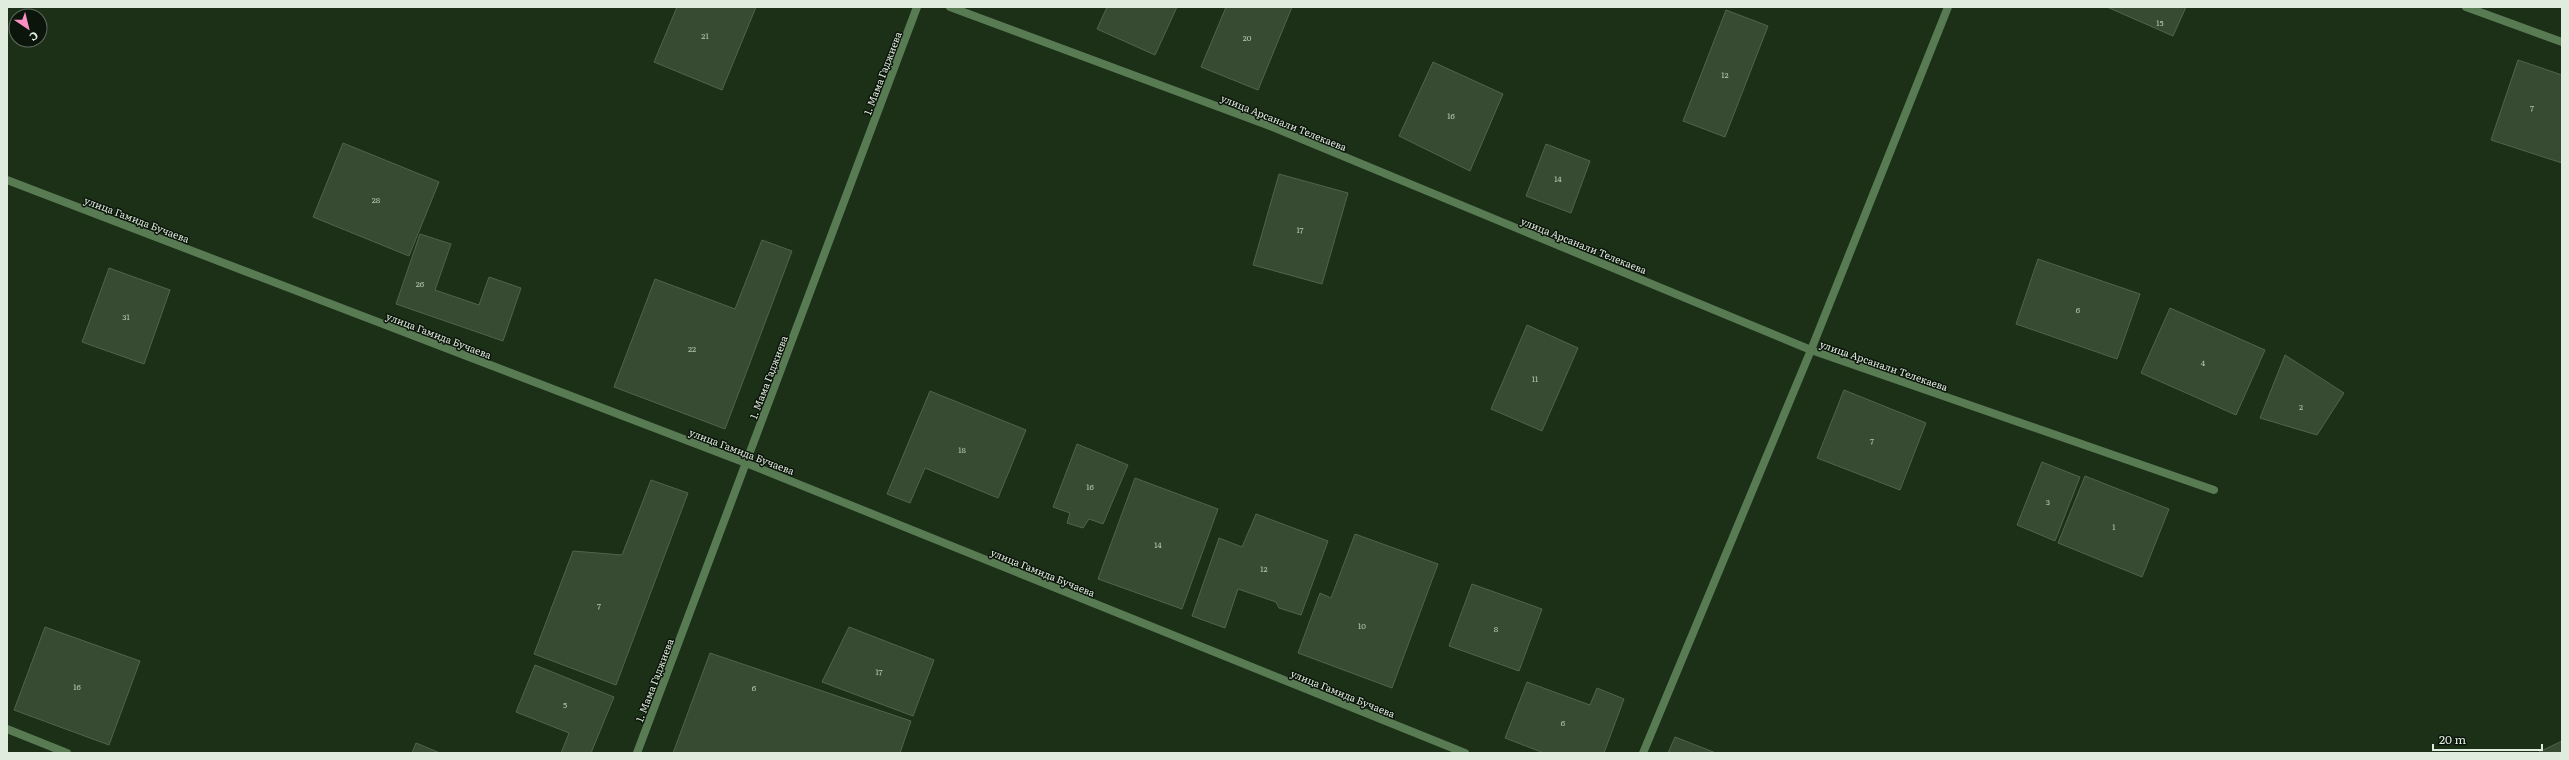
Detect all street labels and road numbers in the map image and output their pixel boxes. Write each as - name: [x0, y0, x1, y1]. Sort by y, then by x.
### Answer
- street label: 1. Мама Гаджиева: [859, 29, 905, 117]
- street label: улица Арсанали Телекаева: [1219, 90, 1350, 154]
- street label: улица Гамида Бучаева: [82, 192, 192, 246]
- street label: улица Арсанали Телекаева: [1519, 213, 1650, 277]
- street label: улица Гамида Бучаева: [384, 308, 494, 362]
- street label: 1. Мама Гаджиева: [745, 333, 791, 421]
- street label: улица Арсанали Телекаева: [1818, 336, 1951, 394]
- street label: улица Гамида Бучаева: [687, 424, 797, 478]
- street label: улица Гамида Бучаева: [989, 544, 1098, 600]
- street label: 1. Мама Гаджиева: [631, 636, 677, 724]
- street label: улица Гамида Бучаева: [1289, 665, 1398, 721]

